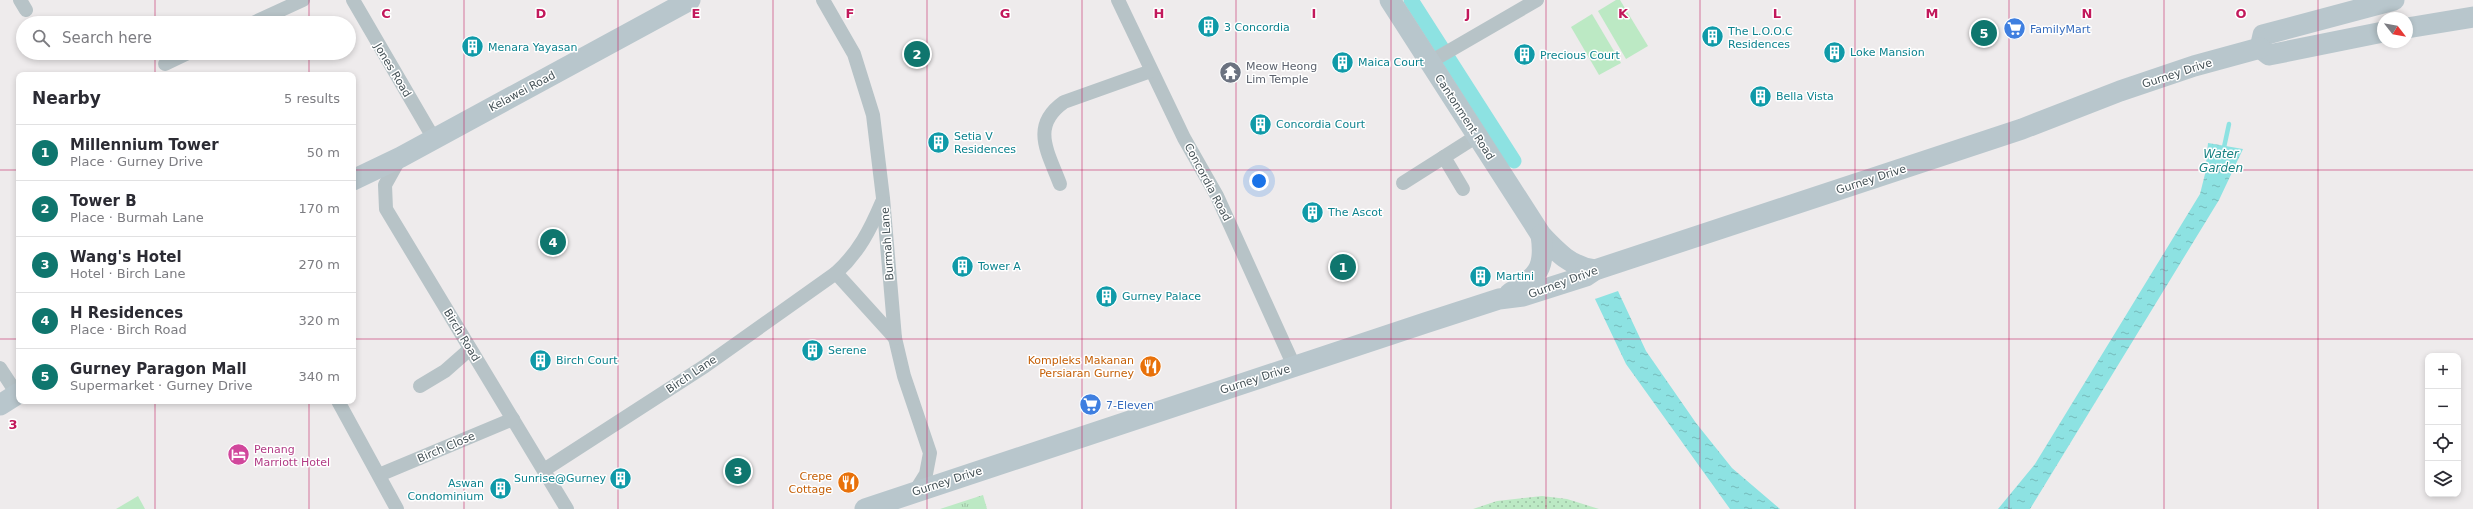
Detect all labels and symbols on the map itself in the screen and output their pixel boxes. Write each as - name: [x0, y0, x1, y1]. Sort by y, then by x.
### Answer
- text: C: [381, 6, 391, 21]
- text: D: [536, 6, 547, 21]
- text: E: [692, 6, 700, 21]
- text: F: [846, 6, 854, 21]
- text: G: [1000, 6, 1010, 21]
- text: H: [1154, 6, 1164, 21]
- text: I: [1312, 6, 1316, 21]
- text: J: [1465, 6, 1470, 21]
- text: K: [1618, 6, 1629, 21]
- text: L: [1773, 6, 1781, 21]
- text: M: [1926, 6, 1938, 21]
- text: N: [2082, 6, 2092, 21]
- text: O: [2235, 6, 2247, 21]
- north arrow: [2377, 12, 2413, 48]
- building icon: 3 Concordia: [1195, 14, 1221, 40]
- supermarket icon: FamilyMart: [2001, 16, 2027, 42]
- pin: 5: [1971, 18, 1997, 48]
- place label: 3 Concordia: [1224, 21, 1290, 34]
- place label: FamilyMart: [2030, 23, 2091, 36]
- building icon: The L.O.O.C Residences: [1699, 24, 1725, 50]
- place label: The L.O.O.C Residences: [1727, 25, 1793, 51]
- building icon: Menara Yayasan: [460, 34, 486, 60]
- pin: 2: [904, 39, 930, 69]
- building icon: Loke Mansion: [1821, 39, 1847, 65]
- street label: Jones Road: [371, 40, 414, 100]
- place label: Menara Yayasan: [488, 41, 577, 54]
- building icon: Precious Court: [1512, 42, 1538, 68]
- place label: Loke Mansion: [1850, 46, 1925, 59]
- building icon: Maica Court: [1329, 49, 1355, 75]
- place label: Precious Court: [1540, 49, 1620, 62]
- place label: Maica Court: [1358, 56, 1424, 69]
- street label: Gurney Drive: [2140, 56, 2214, 91]
- temple icon: Meow Heong Lim Temple: [1217, 59, 1243, 85]
- place label: Meow Heong Lim Temple: [1246, 60, 1317, 86]
- street label: Kelawei Road: [487, 69, 558, 114]
- street label: Cantonment Road: [1432, 72, 1497, 162]
- building icon: Bella Vista: [1747, 83, 1773, 109]
- place label: Bella Vista: [1776, 90, 1834, 103]
- building icon: Concordia Court: [1247, 111, 1273, 137]
- place label: Concordia Court: [1276, 118, 1366, 131]
- building icon: Setia V Residences: [925, 129, 951, 155]
- place label: Setia V Residences: [954, 130, 1016, 156]
- street label: Concordia Road: [1182, 141, 1234, 223]
- water label: Water Garden: [2199, 147, 2243, 175]
- street label: Gurney Drive: [1834, 162, 1908, 197]
- your location: [1249, 171, 1269, 191]
- building icon: The Ascot: [1299, 199, 1325, 225]
- place label: The Ascot: [1327, 206, 1383, 219]
- street label: Burmah Lane: [878, 207, 897, 281]
- pin: 4: [540, 227, 566, 257]
- pin: 1: [1330, 252, 1356, 282]
- building icon: Tower A: [949, 253, 975, 279]
- place label: Tower A: [977, 260, 1021, 273]
- building icon: Martini: [1467, 263, 1493, 289]
- street label: Gurney Drive: [1527, 264, 1600, 301]
- place label: Martini: [1496, 270, 1534, 283]
- building icon: Gurney Palace: [1093, 283, 1119, 309]
- place label: Gurney Palace: [1122, 290, 1201, 303]
- street label: Birch Road: [441, 307, 482, 364]
- building icon: Serene: [800, 337, 826, 363]
- place label: Serene: [828, 344, 867, 357]
- building icon: Birch Court: [527, 347, 553, 373]
- street label: Birch Lane: [664, 353, 719, 396]
- restaurant icon: Kompleks Makanan Persiaran Gurney: [1137, 353, 1163, 379]
- place label: Birch Court: [556, 354, 618, 367]
- place label: Kompleks Makanan Persiaran Gurney: [1028, 354, 1134, 380]
- street label: Gurney Drive: [1218, 362, 1292, 397]
- supermarket icon: 7-Eleven: [1078, 392, 1104, 418]
- place label: 7-Eleven: [1106, 399, 1154, 412]
- text: 3: [8, 417, 18, 432]
- street label: Birch Close: [415, 429, 477, 465]
- hotel icon: Penang Marriott Hotel: [225, 442, 251, 468]
- place label: Penang Marriott Hotel: [254, 443, 330, 469]
- pin: 3: [725, 456, 751, 486]
- street label: Gurney Drive: [910, 464, 984, 499]
- building icon: Sunrise@Gurney: [608, 465, 634, 491]
- restaurant icon: Crepe Cottage: [835, 469, 861, 495]
- place label: Crepe Cottage: [788, 470, 832, 496]
- place label: Sunrise@Gurney: [514, 472, 606, 485]
- building icon: Aswan Condominium: [487, 476, 513, 502]
- place label: Aswan Condominium: [407, 477, 484, 503]

